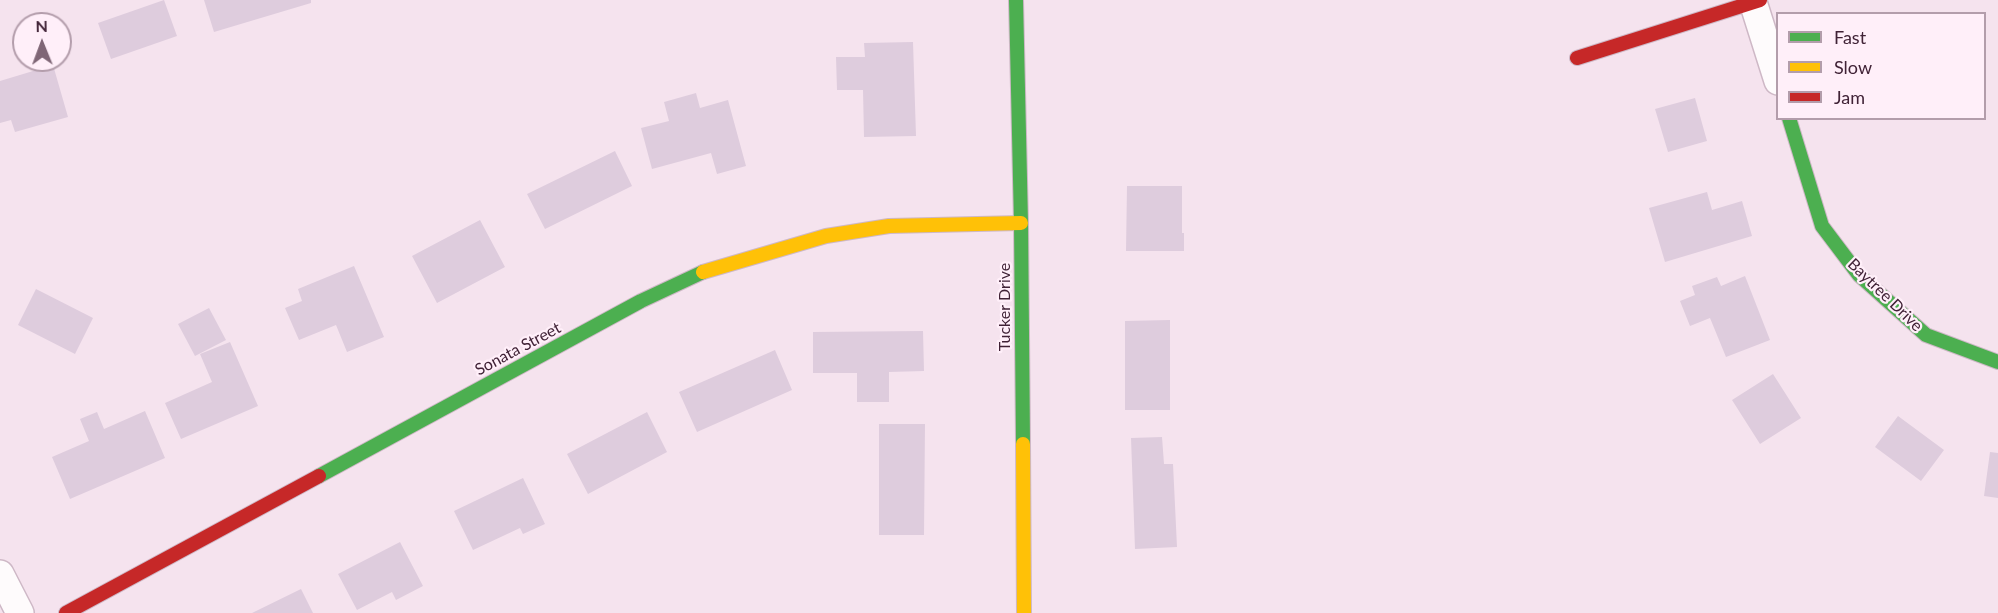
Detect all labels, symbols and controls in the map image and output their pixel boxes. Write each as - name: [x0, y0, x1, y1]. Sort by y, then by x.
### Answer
- north arrow: [12, 12, 72, 72]
- legend: [1776, 12, 1986, 120]
- text: N: [35, 16, 48, 35]
- text: Fast: [1834, 26, 1866, 48]
- text: Slow: [1834, 56, 1872, 78]
- text: Jam: [1834, 86, 1865, 108]
- street label: Baytree Drive: [1844, 255, 1926, 335]
- street label: Tucker Drive: [995, 263, 1015, 351]
- street label: Sonata Street: [472, 318, 564, 380]

